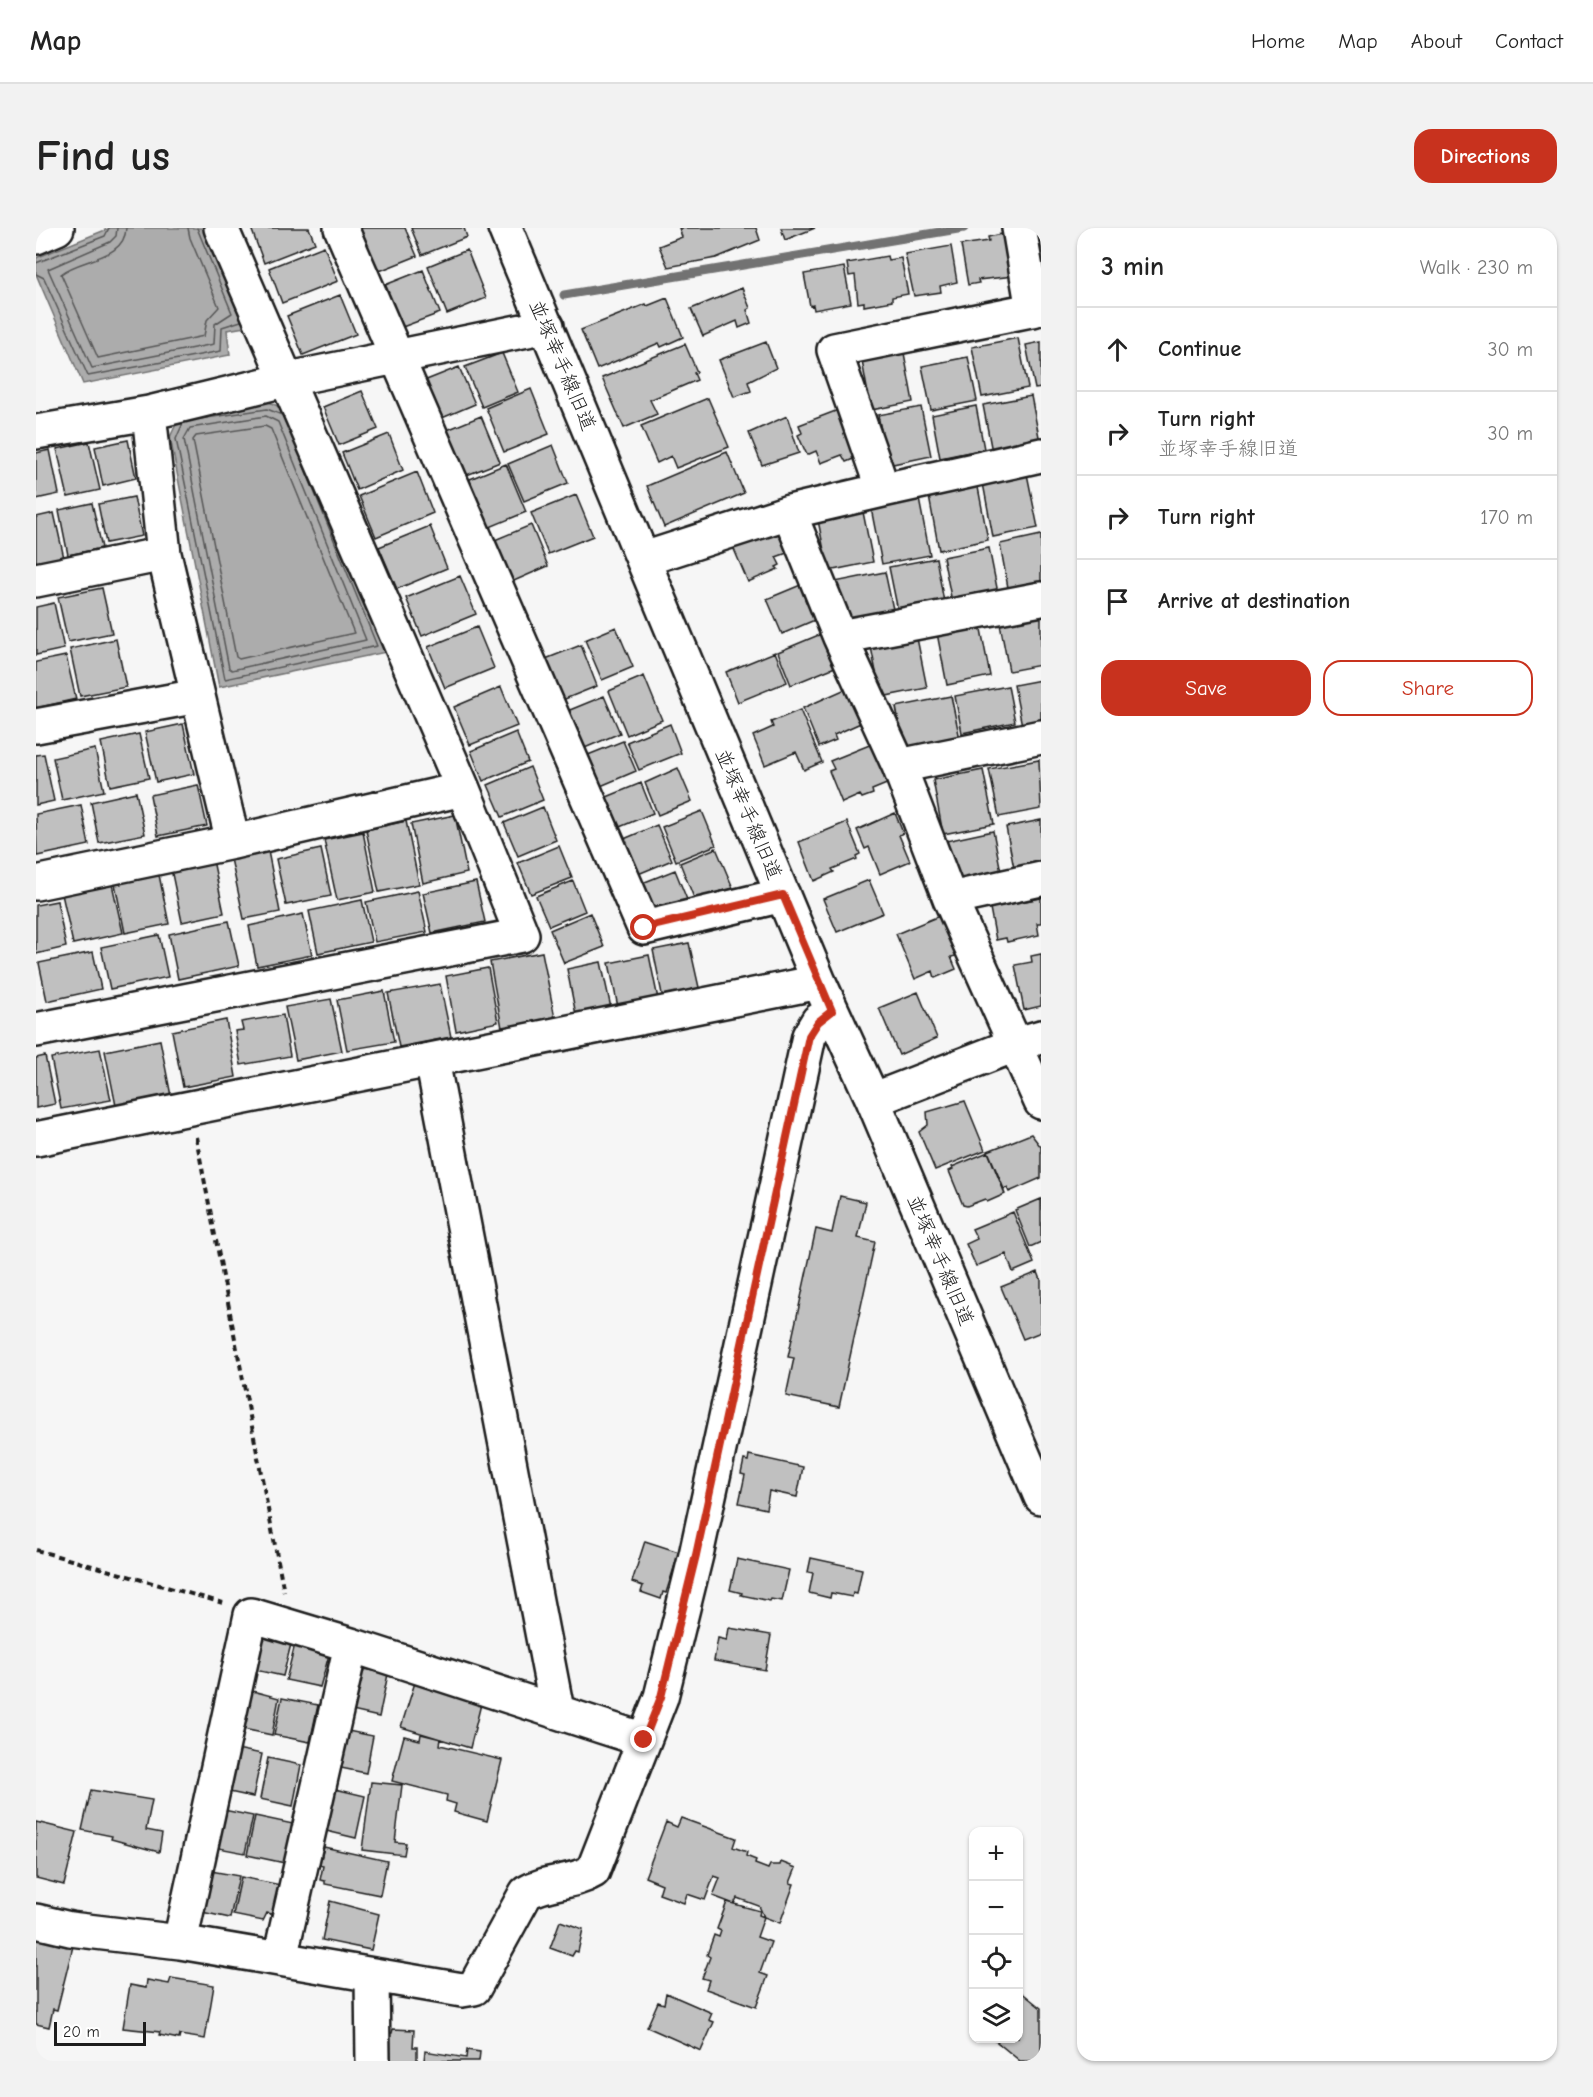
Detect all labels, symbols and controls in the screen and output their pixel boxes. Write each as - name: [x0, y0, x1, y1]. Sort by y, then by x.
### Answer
- text: Map: [30, 25, 81, 57]
- text: Home: [1251, 29, 1305, 53]
- text: Map: [1338, 29, 1378, 53]
- text: About: [1411, 29, 1462, 53]
- text: Contact: [1495, 29, 1563, 53]
- button: Directions: [1414, 129, 1557, 183]
- text: Find us: [36, 132, 170, 181]
- text: 3 min: [1101, 252, 1164, 282]
- text: Walk · 230 m: [1420, 256, 1533, 279]
- street label: 並塚幸手線旧道: [525, 296, 600, 434]
- icon: ahead: [1101, 333, 1134, 366]
- text: Continue: [1158, 336, 1241, 362]
- text: 30 m: [1487, 338, 1533, 361]
- text: Turn right: [1158, 406, 1255, 432]
- icon: right: [1101, 417, 1134, 450]
- text: 30 m: [1487, 422, 1533, 445]
- text: 並塚幸手線旧道: [1158, 437, 1298, 460]
- icon: right: [1101, 501, 1134, 534]
- text: Turn right: [1158, 504, 1255, 530]
- text: 170 m: [1480, 506, 1533, 529]
- icon: arrive: [1101, 585, 1134, 618]
- text: Arrive at destination: [1158, 588, 1350, 614]
- button: Save: [1101, 660, 1311, 716]
- button: Share: [1323, 660, 1533, 716]
- street label: 並塚幸手線旧道: [711, 745, 786, 883]
- route start: [630, 914, 656, 940]
- street label: 並塚幸手線旧道: [903, 1191, 978, 1329]
- route end: [630, 1726, 656, 1752]
- map controls: [969, 1827, 1023, 2043]
- button: +: [969, 1827, 1023, 1881]
- button: −: [969, 1881, 1023, 1935]
- button: locate: [969, 1935, 1023, 1989]
- button: layers: [969, 1989, 1023, 2043]
- scale bar: [54, 2019, 146, 2046]
- text: 20 m: [63, 2023, 100, 2041]

